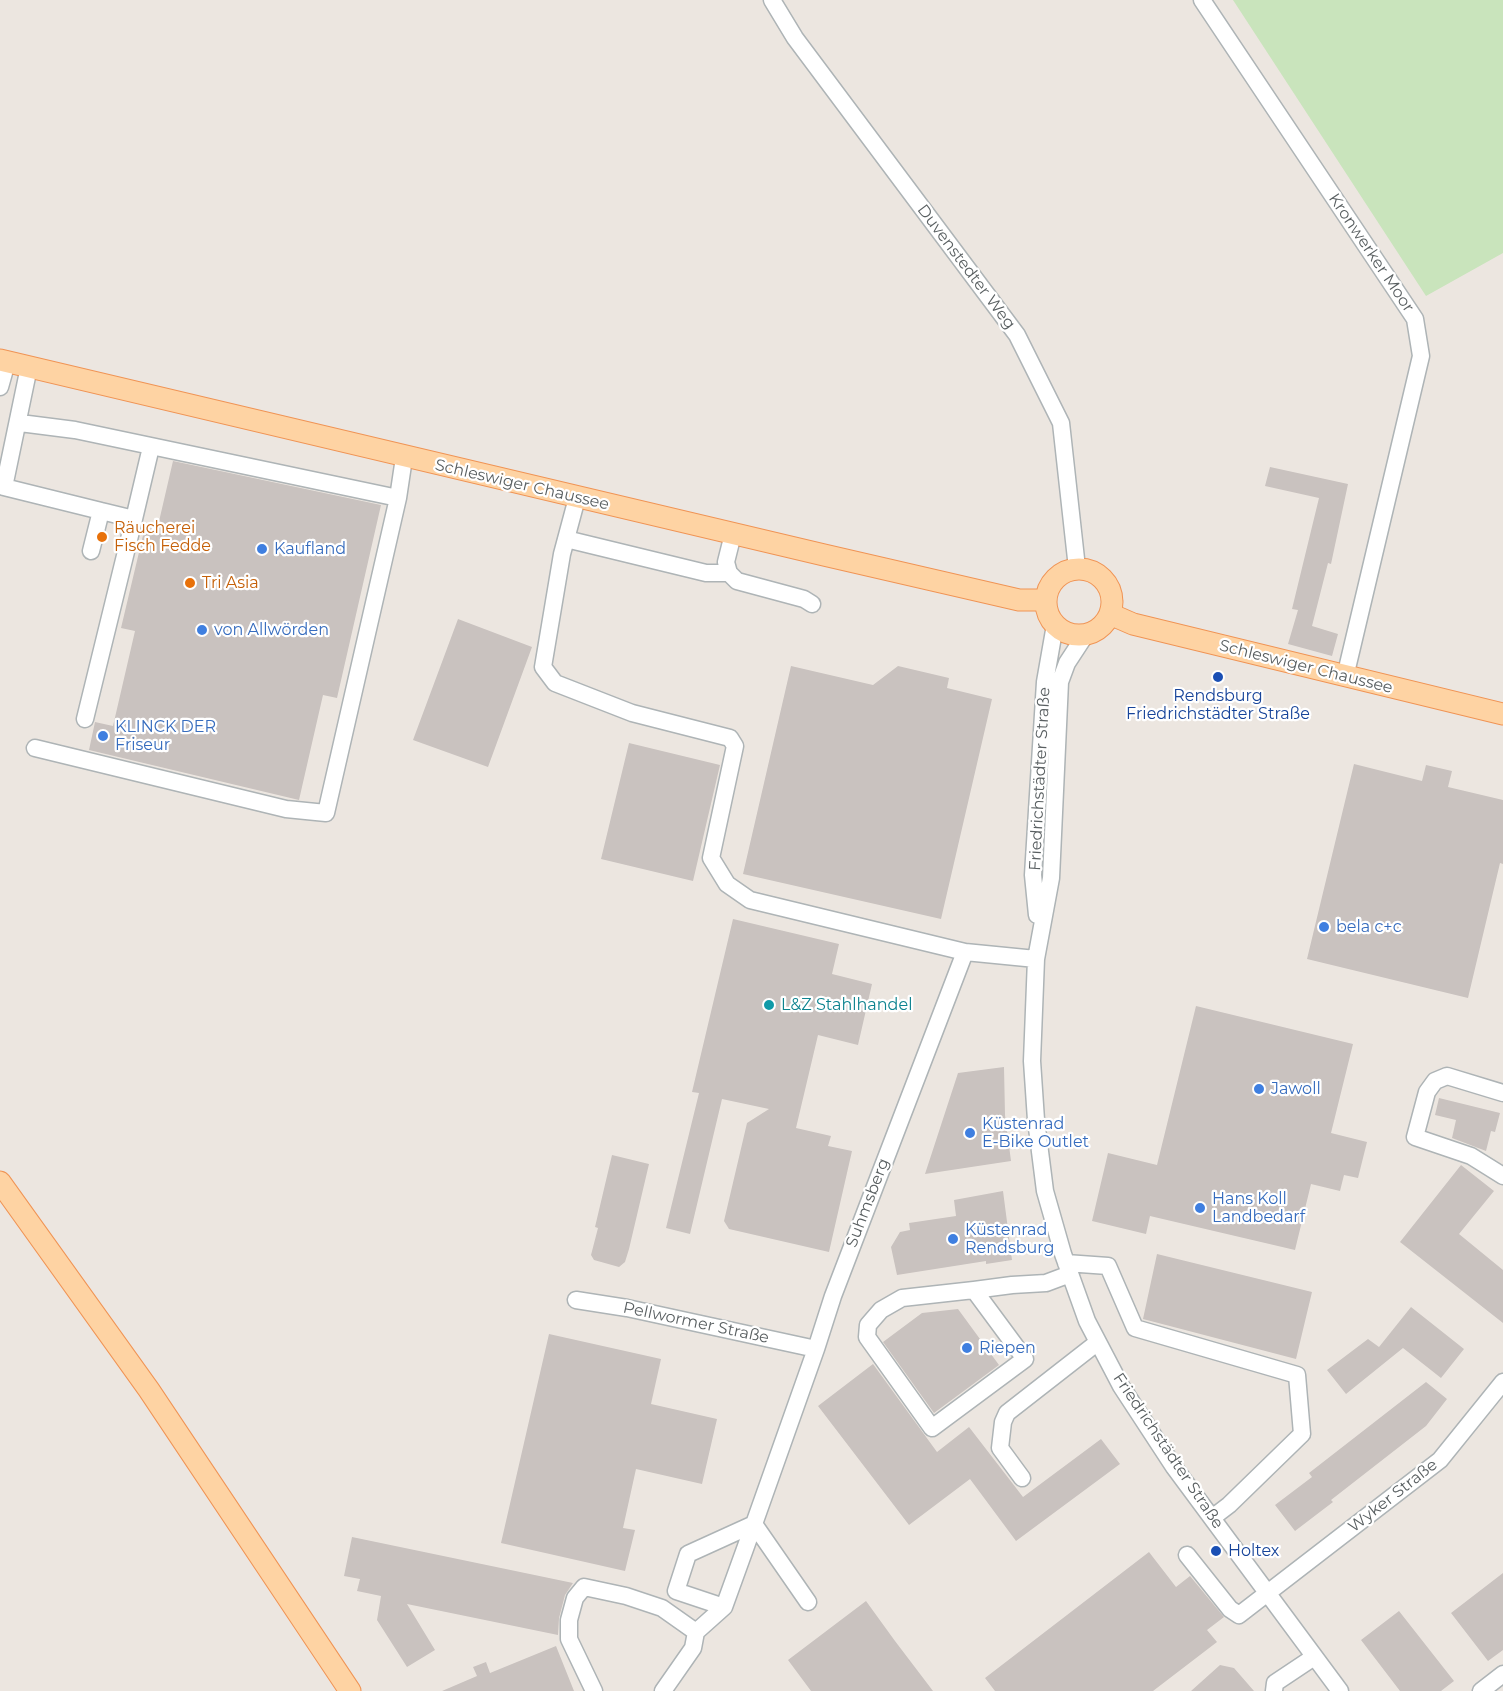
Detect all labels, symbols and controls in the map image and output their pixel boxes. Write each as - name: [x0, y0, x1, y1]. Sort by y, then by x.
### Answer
- street label: Kronwerker Moor: [1324, 190, 1418, 316]
- street label: Duvenstedter Weg: [913, 201, 1019, 333]
- street label: Schleswiger Chaussee: [433, 456, 611, 514]
- place label: Räucherei Fisch Fedde: [114, 518, 211, 556]
- marker: Räucherei Fisch Fedde: [95, 530, 109, 544]
- place label: Kaufland: [274, 539, 346, 559]
- marker: Kaufland: [255, 542, 269, 556]
- place label: Tri Asia: [202, 573, 259, 593]
- marker: Tri Asia: [183, 576, 197, 590]
- place label: von Allwörden: [214, 620, 329, 640]
- marker: von Allwörden: [195, 623, 209, 637]
- street label: Schleswiger Chaussee: [1217, 636, 1395, 698]
- marker: Rendsburg Friedrichstädter Straße: [1211, 670, 1225, 684]
- place label: Rendsburg Friedrichstädter Straße: [1126, 686, 1310, 724]
- street label: Friedrichstädter Straße: [1026, 687, 1054, 871]
- place label: KLINCK DER Friseur: [115, 717, 216, 755]
- marker: KLINCK DER Friseur: [96, 729, 110, 743]
- place label: bela c+c: [1336, 917, 1402, 937]
- marker: bela c+c: [1317, 920, 1331, 934]
- place label: L&Z Stahlhandel: [781, 995, 912, 1015]
- marker: L&Z Stahlhandel: [762, 998, 776, 1012]
- place label: Jawoll: [1271, 1079, 1321, 1099]
- marker: Jawoll: [1252, 1082, 1266, 1096]
- place label: Küstenrad E-Bike Outlet: [982, 1114, 1089, 1152]
- marker: Küstenrad E-Bike Outlet: [963, 1126, 977, 1140]
- street label: Suhmsberg: [842, 1156, 894, 1250]
- place label: Hans Koll Landbedarf: [1212, 1189, 1305, 1227]
- marker: Hans Koll Landbedarf: [1193, 1201, 1207, 1215]
- place label: Küstenrad Rendsburg: [965, 1220, 1054, 1258]
- marker: Küstenrad Rendsburg: [946, 1232, 960, 1246]
- street label: Pellwormer Straße: [621, 1298, 771, 1348]
- place label: Riepen: [979, 1338, 1036, 1358]
- marker: Riepen: [960, 1341, 974, 1355]
- street label: Friedrichstädter Straße: [1109, 1369, 1227, 1533]
- street label: Wyker Straße: [1345, 1455, 1441, 1537]
- place label: Holtex: [1228, 1541, 1279, 1561]
- marker: Holtex: [1209, 1544, 1223, 1558]

